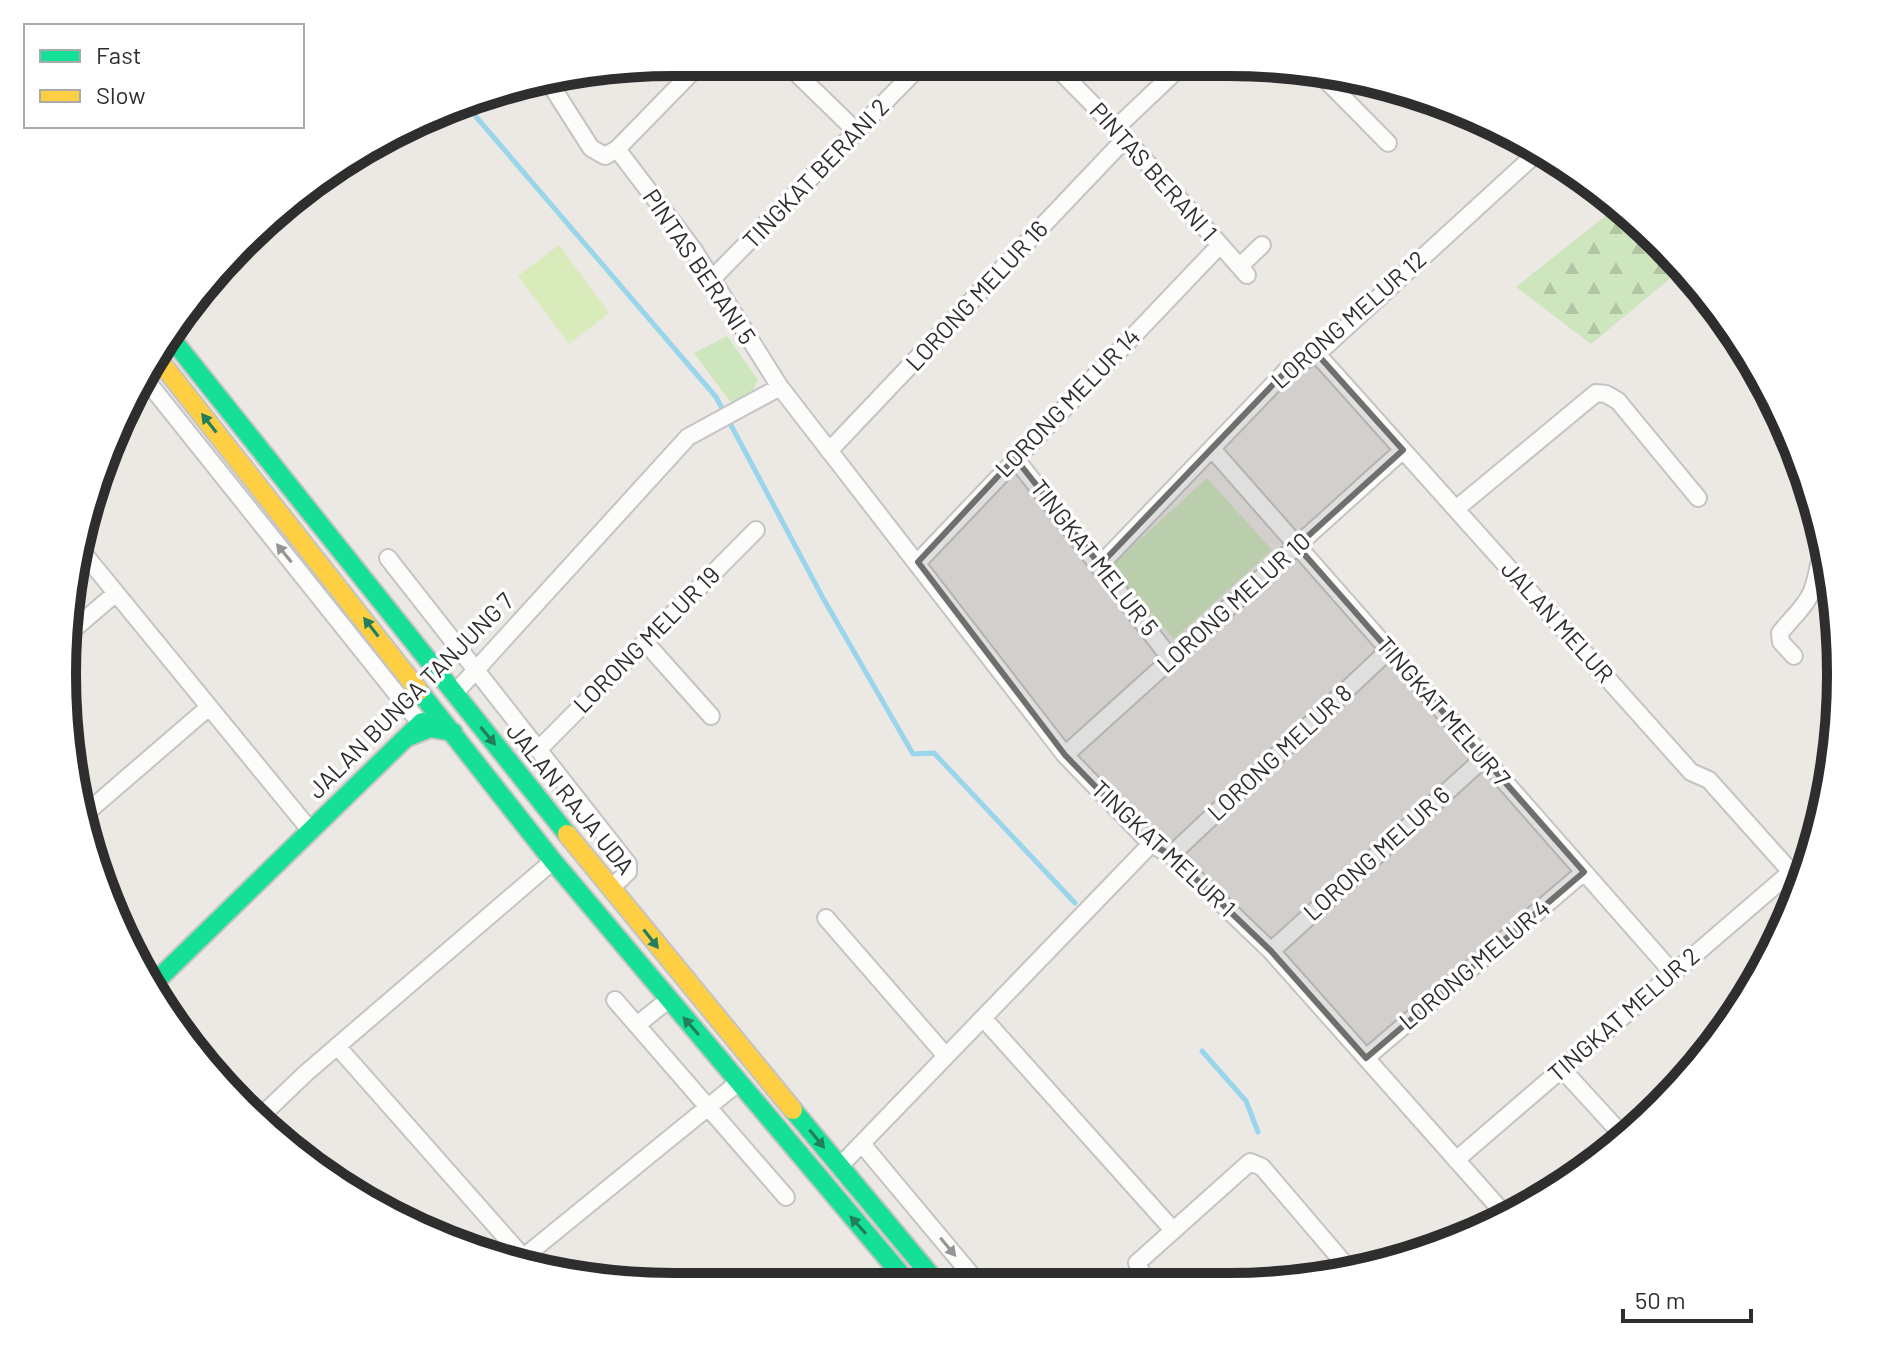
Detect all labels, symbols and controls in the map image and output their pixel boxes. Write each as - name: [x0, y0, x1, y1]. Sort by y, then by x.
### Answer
- legend: [24, 24, 304, 128]
- text: Fast: [96, 40, 141, 69]
- text: Slow: [96, 80, 145, 109]
- street label: TINGKAT BERANI 2: [736, 92, 894, 254]
- street label: PINTAS BERANI 1: [1084, 96, 1224, 246]
- street label: PINTAS BERANI 5: [638, 183, 763, 349]
- street label: LORONG MELUR 16: [899, 214, 1053, 376]
- street label: LORONG MELUR 12: [1265, 244, 1431, 394]
- street label: LORONG MELUR 14: [988, 321, 1145, 482]
- one-way arrow: [201, 413, 218, 433]
- street label: TINGKAT MELUR 5: [1025, 473, 1165, 641]
- street label: LORONG MELUR 10: [1150, 525, 1316, 678]
- one-way arrow: [276, 543, 293, 563]
- street label: JALAN MELUR: [1496, 554, 1620, 688]
- street label: LORONG MELUR 19: [567, 560, 725, 718]
- street label: JALAN BUNGA TANJUNG 7: [301, 586, 519, 804]
- one-way arrow: [363, 617, 379, 637]
- street label: TINGKAT MELUR 7: [1371, 630, 1517, 792]
- street label: LORONG MELUR 8: [1201, 678, 1357, 826]
- street label: JALAN RAJA UDA: [501, 716, 641, 880]
- one-way arrow: [480, 726, 496, 746]
- street label: TINGKAT MELUR 1: [1086, 774, 1242, 922]
- street label: LORONG MELUR 6: [1297, 780, 1455, 926]
- street label: LORONG MELUR 4: [1393, 893, 1555, 1035]
- one-way arrow: [643, 929, 659, 949]
- street label: TINGKAT MELUR 2: [1541, 940, 1705, 1087]
- one-way arrow: [683, 1016, 700, 1036]
- one-way arrow: [808, 1129, 824, 1149]
- one-way arrow: [850, 1215, 868, 1234]
- one-way arrow: [939, 1236, 956, 1256]
- scale bar: [1623, 1273, 1751, 1323]
- text: 50 m: [1635, 1285, 1686, 1314]

